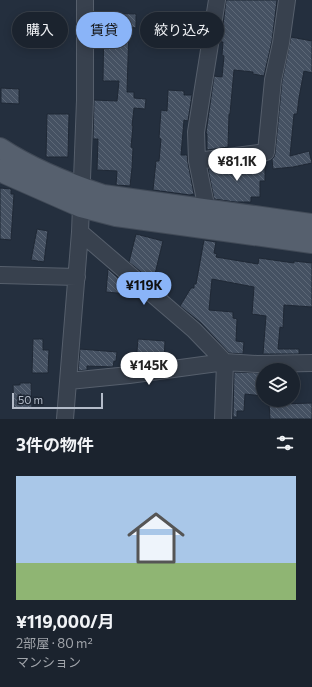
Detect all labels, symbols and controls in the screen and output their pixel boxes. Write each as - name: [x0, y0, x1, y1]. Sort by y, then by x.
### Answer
- chip: 購入: [12, 12, 68, 48]
- chip: 賃貸: [76, 12, 132, 48]
- chip: 絞り込み: [140, 12, 224, 48]
- pin: ¥81.1K: [204, 148, 270, 182]
- text: ¥81.1K: [217, 153, 257, 169]
- pin: ¥119K: [116, 272, 172, 306]
- text: ¥119K: [125, 277, 163, 293]
- pin: ¥145K: [121, 352, 177, 386]
- text: ¥145K: [130, 357, 168, 373]
- map controls: [256, 363, 300, 407]
- button: layers: [256, 363, 300, 407]
- scale bar: [12, 391, 103, 410]
- text: 50 m: [18, 393, 43, 406]
- icon: filters: [274, 432, 296, 454]
- text: 3件の物件: [16, 434, 94, 455]
- icon: home: [120, 502, 192, 574]
- text: ¥119,000/月: [16, 611, 115, 632]
- text: 2部屋 · 80 m²: [16, 635, 93, 651]
- text: マンション: [16, 654, 81, 670]

